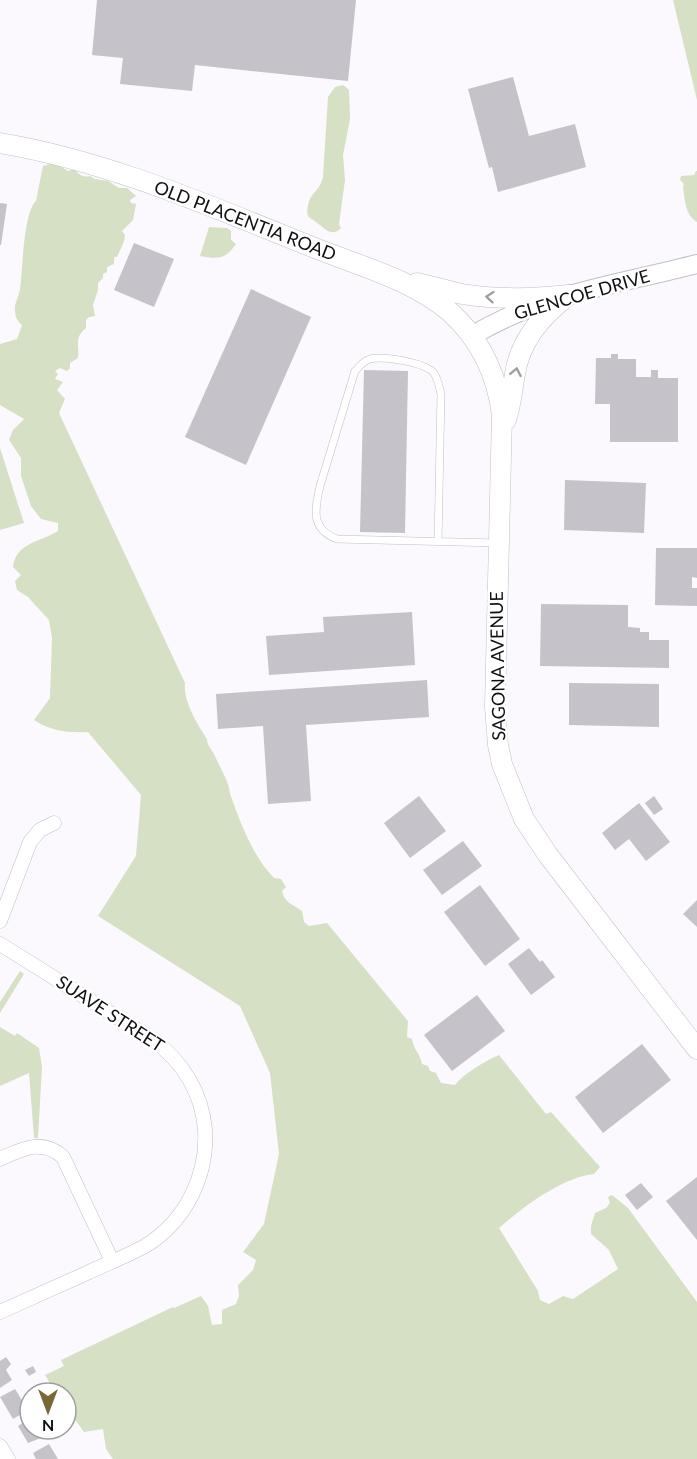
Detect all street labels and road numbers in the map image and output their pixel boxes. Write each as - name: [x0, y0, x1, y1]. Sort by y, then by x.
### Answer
- street label: OLD PLACENTIA ROAD: [151, 175, 339, 265]
- street label: GLENCOE DRIVE: [511, 264, 652, 324]
- street label: SAGONA AVENUE: [485, 591, 509, 741]
- street label: SUAVE STREET: [52, 970, 169, 1056]

